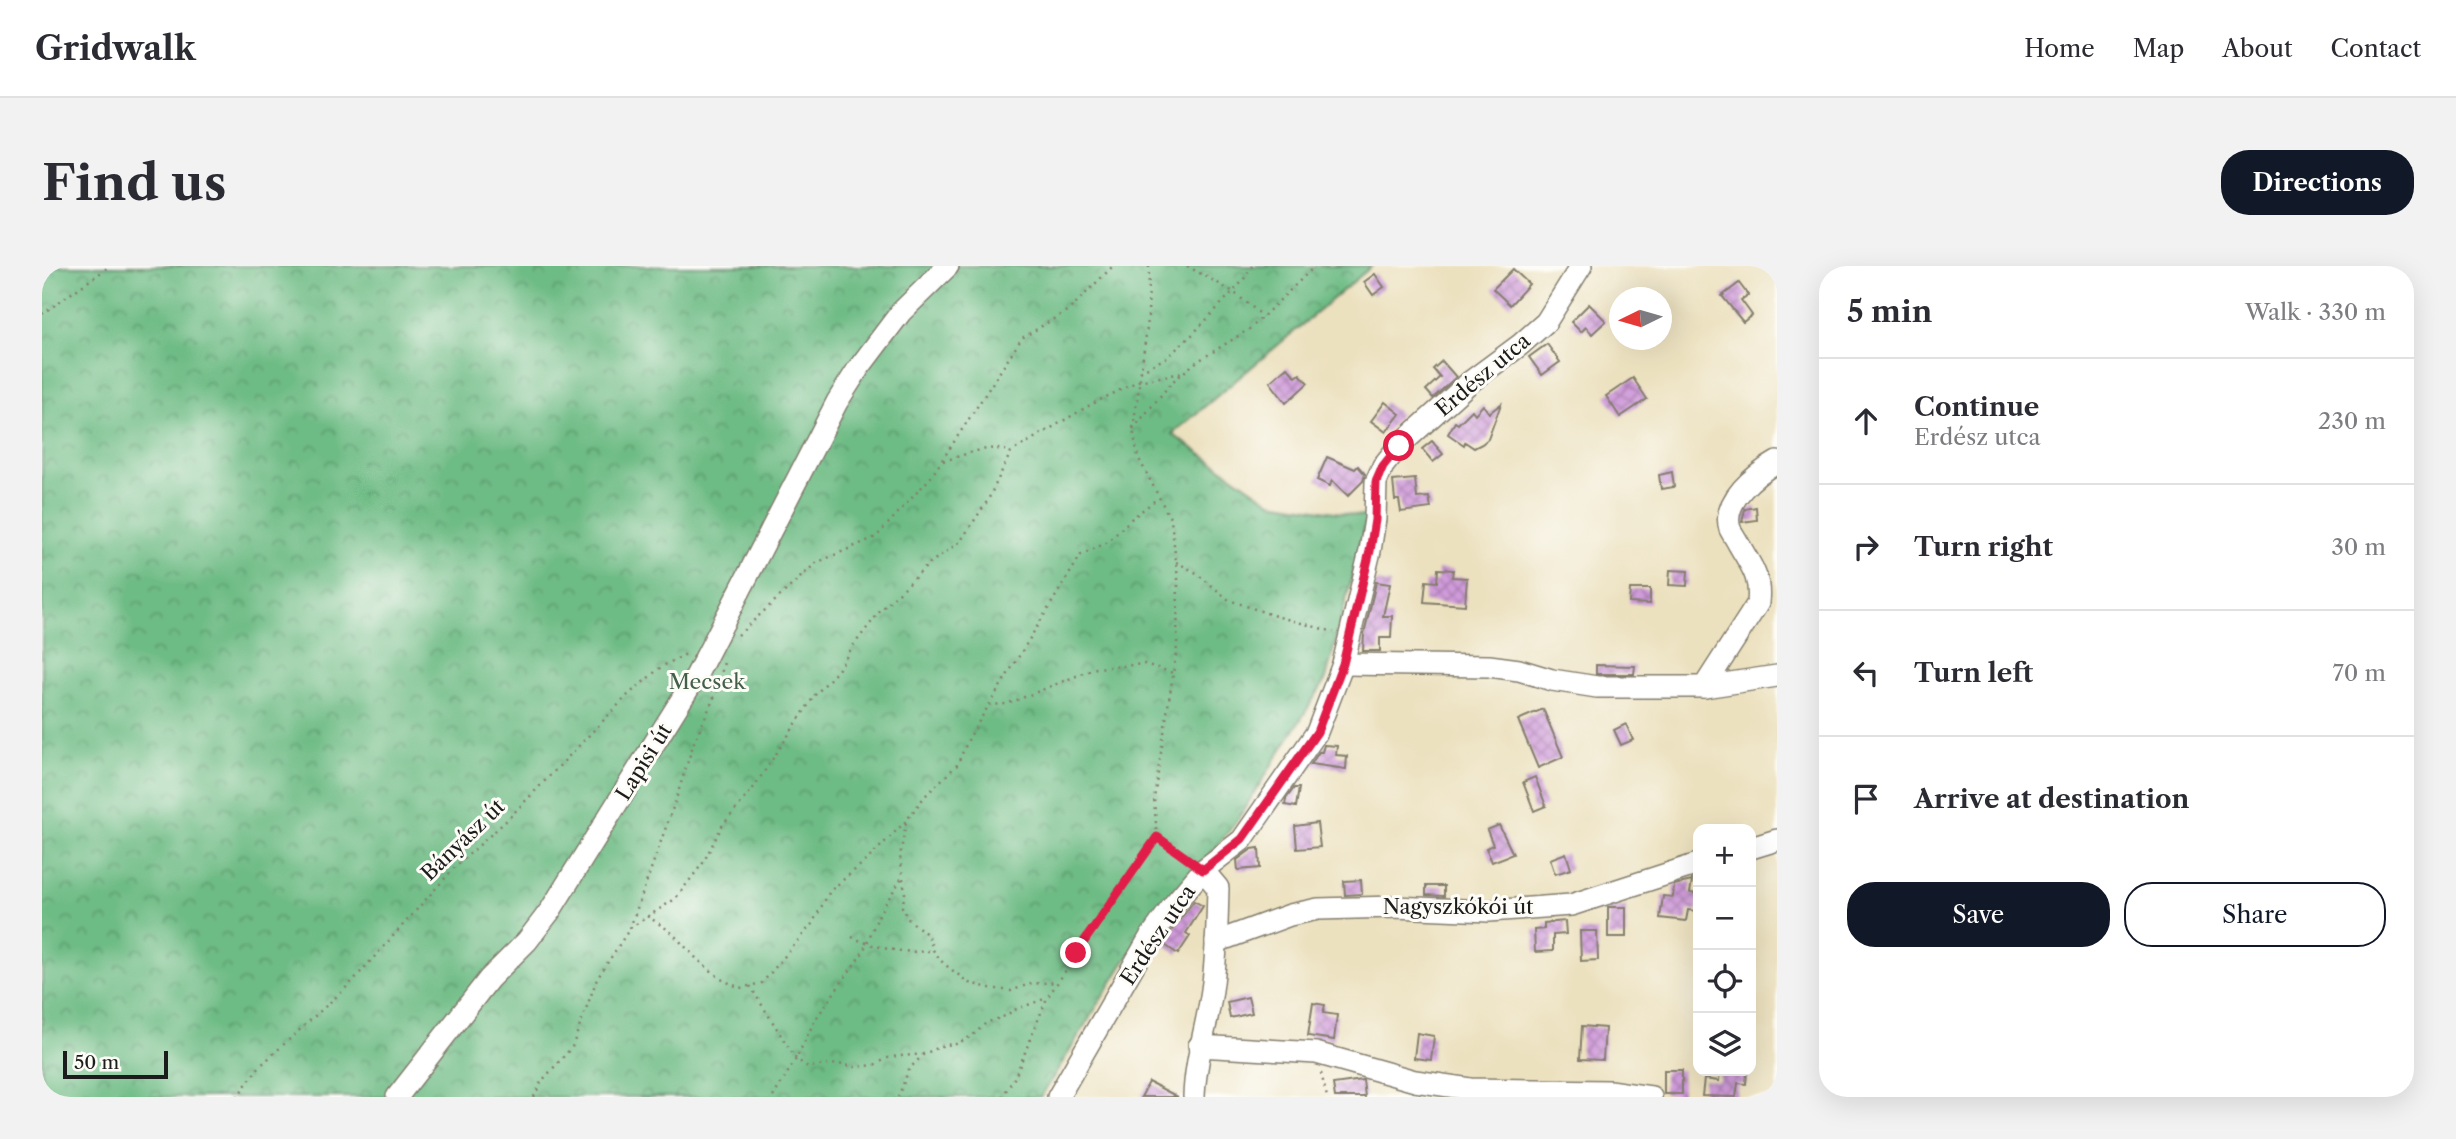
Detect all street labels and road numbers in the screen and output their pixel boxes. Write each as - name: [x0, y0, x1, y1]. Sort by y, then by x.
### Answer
- street label: Erdész utca: [1430, 327, 1536, 421]
- street label: Lapisi út: [610, 718, 677, 805]
- street label: Bányász út: [416, 793, 510, 886]
- street label: Erdész utca: [1115, 879, 1201, 990]
- street label: Nagyszkókói út: [1383, 894, 1534, 919]

